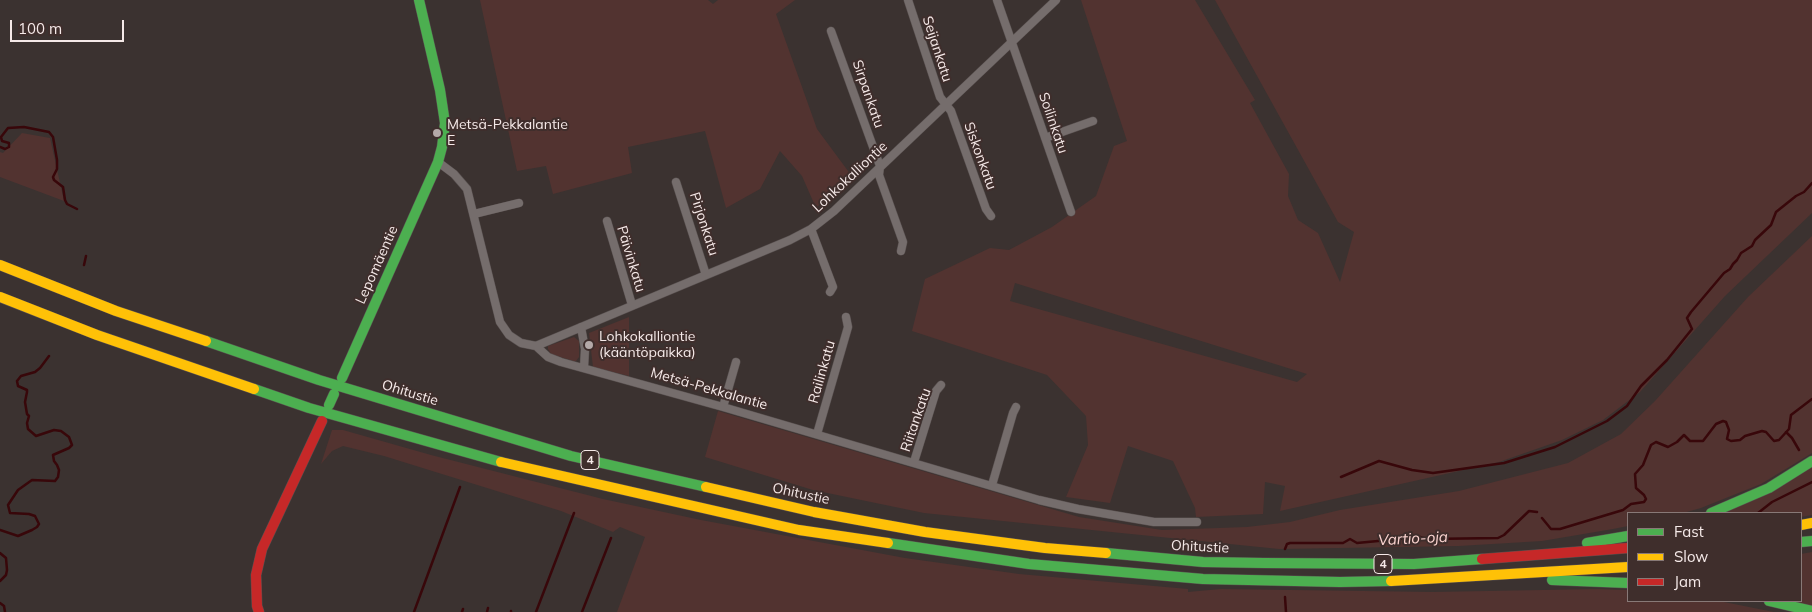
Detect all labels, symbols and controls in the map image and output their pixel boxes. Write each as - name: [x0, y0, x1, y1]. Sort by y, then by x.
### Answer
- scale bar: [12, 10, 126, 42]
- street label: Seijankatu: [918, 14, 956, 84]
- text: 100 m: [18, 19, 62, 38]
- street label: Sirpankatu: [849, 58, 887, 130]
- street label: Soilinkatu: [1035, 90, 1071, 156]
- place label: Metsä-Pekkalantie E: [447, 117, 568, 150]
- street label: Siskonkatu: [960, 120, 1000, 192]
- marker: Metsä-Pekkalantie E: [431, 127, 443, 139]
- street label: Lohkokalliontie: [809, 138, 891, 216]
- street label: Pirjonkatu: [686, 190, 722, 258]
- street label: Lepomäentie: [352, 223, 402, 307]
- street label: Päivinkatu: [613, 224, 649, 294]
- place label: Lohkokalliontie (kääntöpaikka): [599, 329, 696, 362]
- marker: Lohkokalliontie (kääntöpaikka): [583, 339, 595, 351]
- street label: Railinkatu: [805, 339, 839, 405]
- street label: Metsä-Pekkalantie: [649, 364, 769, 414]
- street label: Ohitustie: [380, 376, 440, 410]
- street label: Riitankatu: [897, 386, 935, 454]
- road number: 4: [581, 450, 599, 470]
- street label: Ohitustie: [771, 480, 831, 508]
- legend: [1627, 512, 1802, 602]
- text: Fast: [1674, 522, 1704, 541]
- water label: Vartio-oja: [1378, 528, 1448, 550]
- street label: Ohitustie: [1171, 537, 1229, 557]
- text: Slow: [1674, 547, 1708, 566]
- road number: 4: [1374, 554, 1392, 574]
- text: Jam: [1674, 572, 1701, 591]

